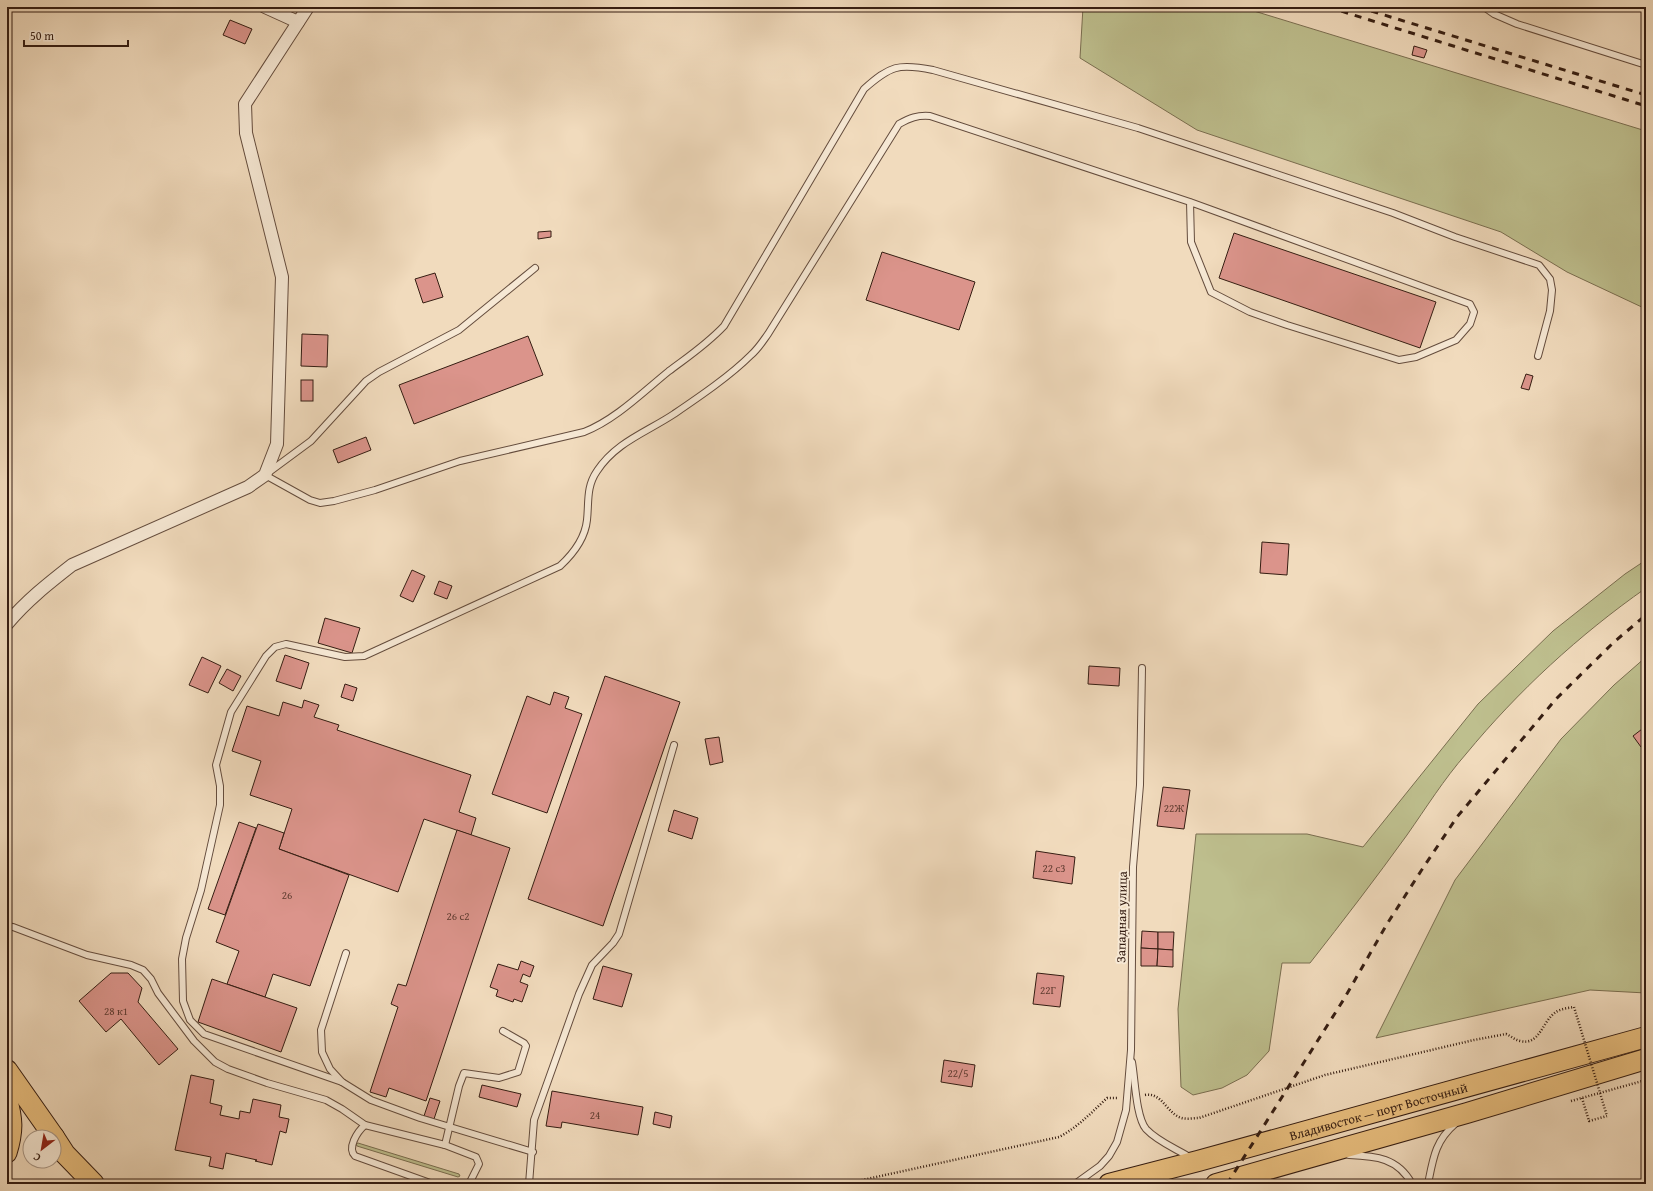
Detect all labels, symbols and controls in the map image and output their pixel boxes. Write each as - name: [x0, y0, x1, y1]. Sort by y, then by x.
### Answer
- scale bar: [24, 22, 128, 48]
- text: 50 m: [30, 27, 54, 44]
- house number: 22Ж: [1164, 800, 1184, 816]
- house number: 22 с3: [1042, 860, 1066, 876]
- street label: Западная улица: [1111, 870, 1132, 963]
- house number: 26: [282, 887, 292, 903]
- house number: 26 с2: [446, 908, 470, 924]
- house number: 22Г: [1040, 982, 1057, 998]
- house number: 28 к1: [104, 1003, 128, 1019]
- house number: 22/5: [947, 1065, 969, 1081]
- street label: Владивосток — порт Восточный: [1287, 1078, 1470, 1145]
- house number: 24: [590, 1107, 600, 1123]
- north arrow: [22, 1129, 62, 1169]
- text: С: [30, 1149, 44, 1166]

